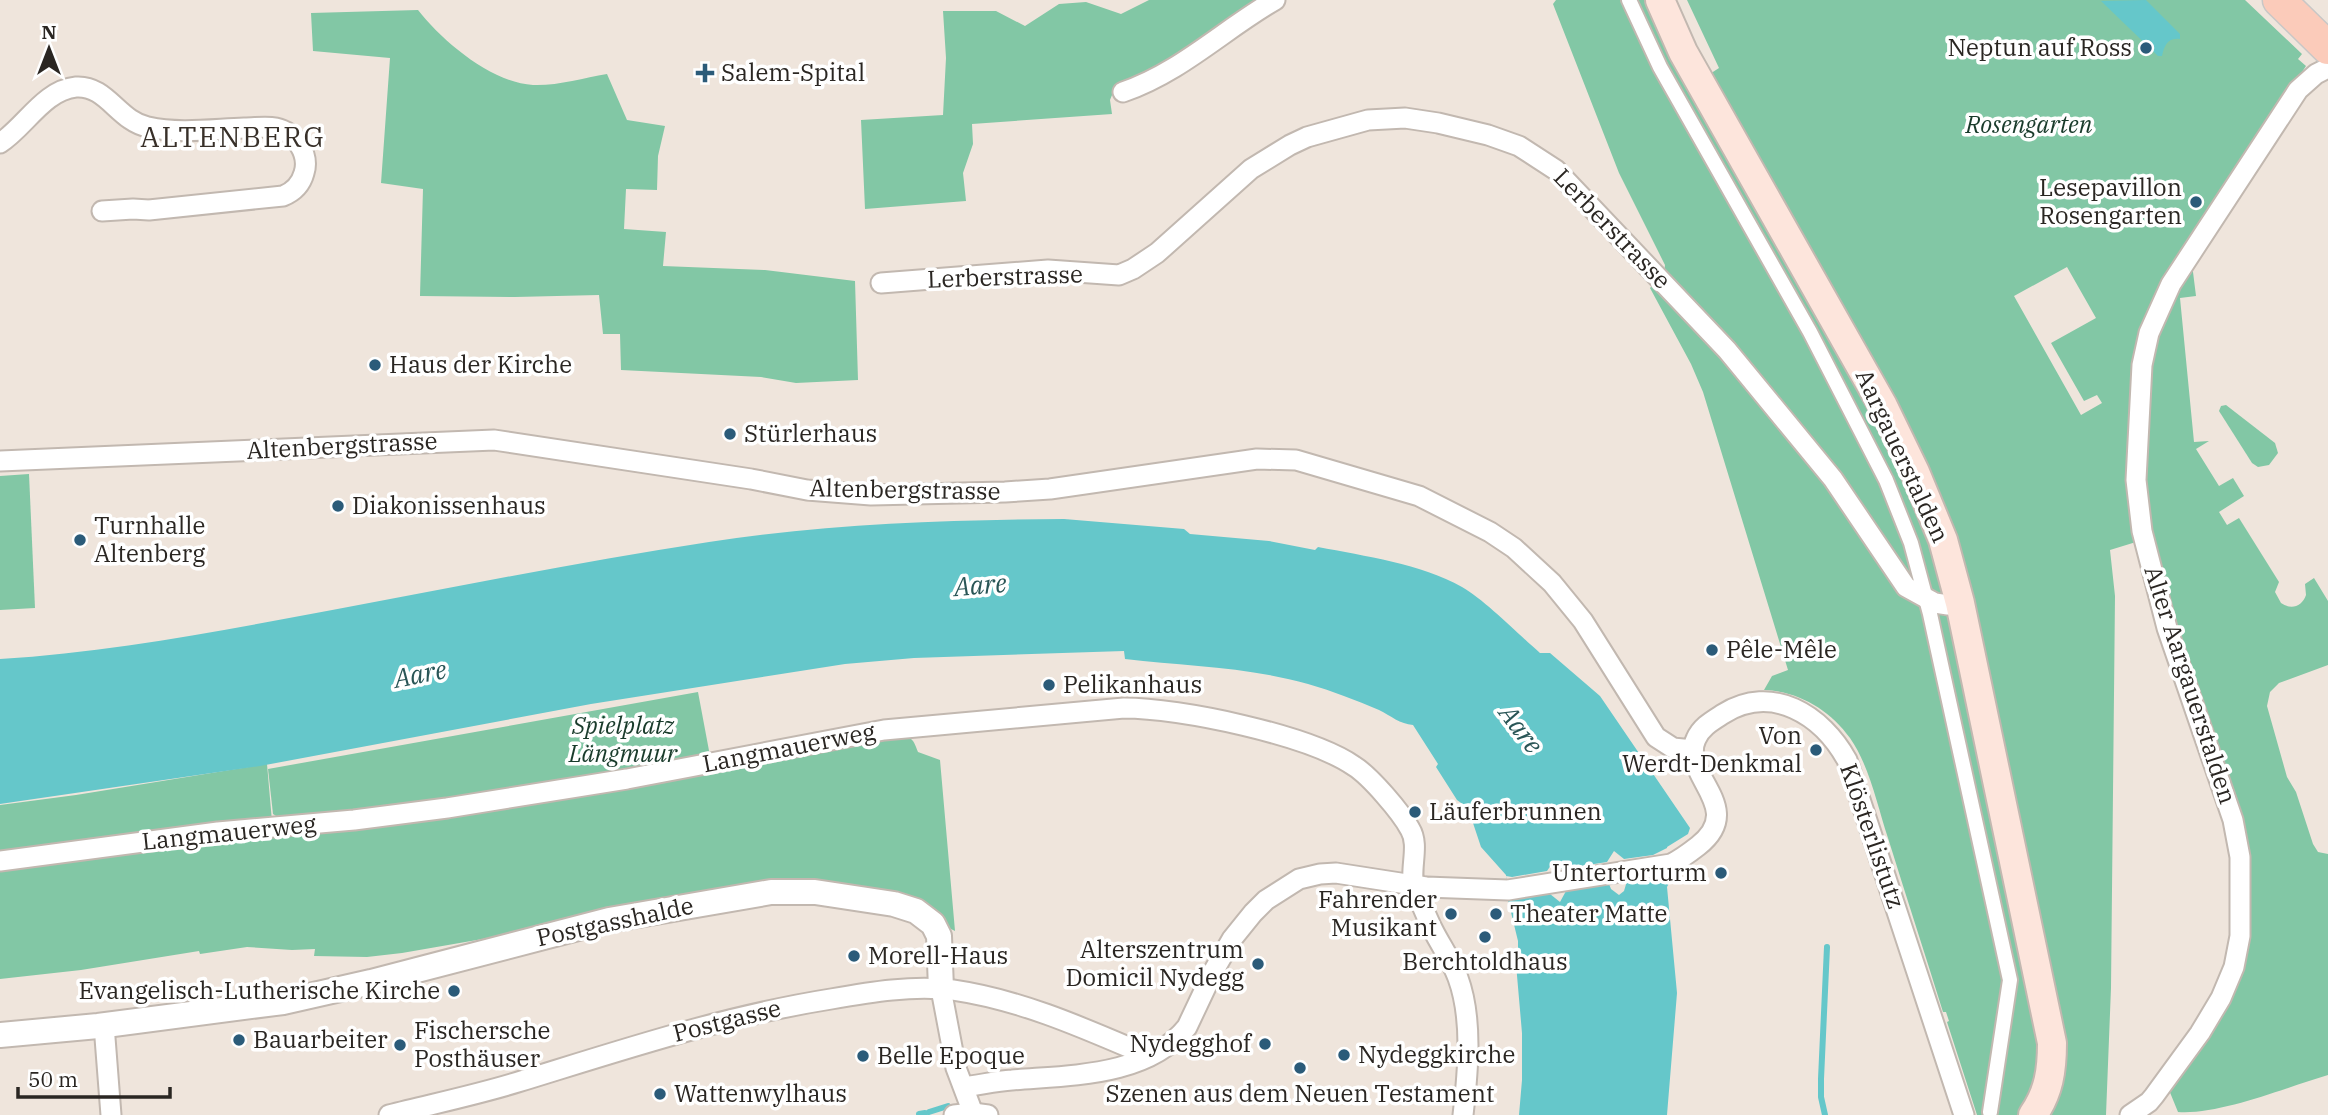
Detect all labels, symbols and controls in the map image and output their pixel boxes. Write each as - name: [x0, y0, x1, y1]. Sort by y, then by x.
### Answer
- north arrow: [14, 14, 84, 84]
- text: N: [41, 20, 57, 44]
- place label: Neptun auf Ross: [1947, 31, 2132, 63]
- marker: Neptun auf Ross: [2138, 40, 2154, 56]
- place label: Salem-Spital: [721, 56, 865, 88]
- marker: Salem-Spital: [695, 63, 715, 83]
- park label: Rosengarten: [1965, 108, 2093, 140]
- district label: ALTENBERG: [140, 118, 326, 155]
- street label: Lerberstrasse: [1547, 161, 1678, 295]
- place label: Lesepavillon Rosengarten: [2039, 171, 2182, 231]
- marker: Lesepavillon Rosengarten: [2188, 194, 2204, 210]
- street label: Lerberstrasse: [927, 257, 1083, 295]
- place label: Haus der Kirche: [389, 348, 572, 380]
- marker: Haus der Kirche: [367, 357, 383, 373]
- street label: Aargauerstalden: [1849, 364, 1957, 547]
- place label: Stürlerhaus: [744, 417, 877, 449]
- street label: Altenbergstrasse: [246, 424, 438, 466]
- marker: Stürlerhaus: [722, 426, 738, 442]
- street label: Altenbergstrasse: [809, 471, 1001, 507]
- place label: Diakonissenhaus: [352, 489, 546, 521]
- marker: Diakonissenhaus: [330, 498, 346, 514]
- place label: Turnhalle Altenberg: [94, 509, 205, 569]
- marker: Turnhalle Altenberg: [72, 532, 88, 548]
- street label: Alter Aargauerstalden: [2137, 562, 2245, 808]
- water label: Aare: [950, 565, 1008, 603]
- place label: Pêle-Mêle: [1726, 633, 1837, 665]
- marker: Pêle-Mêle: [1704, 642, 1720, 658]
- water label: Aare: [389, 651, 449, 695]
- place label: Pelikanhaus: [1063, 668, 1202, 700]
- marker: Pelikanhaus: [1041, 677, 1057, 693]
- water label: Aare: [1491, 695, 1552, 760]
- park label: Spielplatz Längmuur: [568, 709, 679, 769]
- street label: Langmauerweg: [700, 715, 878, 779]
- place label: Von Werdt-Denkmal: [1622, 719, 1802, 779]
- marker: Von Werdt-Denkmal: [1808, 742, 1824, 758]
- street label: Klösterlistutz: [1833, 759, 1913, 913]
- place label: Läuferbrunnen: [1429, 795, 1602, 827]
- marker: Läuferbrunnen: [1407, 804, 1423, 820]
- street label: Langmauerweg: [140, 807, 318, 857]
- place label: Untertorturm: [1552, 856, 1707, 888]
- marker: Untertorturm: [1713, 865, 1729, 881]
- place label: Fahrender Musikant: [1318, 883, 1437, 943]
- street label: Postgasshalde: [533, 889, 696, 953]
- place label: Theater Matte: [1510, 897, 1668, 929]
- marker: Fahrender Musikant: [1443, 906, 1459, 922]
- marker: Theater Matte: [1488, 906, 1504, 922]
- marker: Berchtoldhaus: [1477, 929, 1493, 945]
- place label: Alterszentrum Domicil Nydegg: [1066, 933, 1244, 993]
- place label: Morell-Haus: [868, 939, 1008, 971]
- place label: Berchtoldhaus: [1402, 945, 1568, 977]
- marker: Morell-Haus: [846, 948, 862, 964]
- marker: Alterszentrum Domicil Nydegg: [1250, 956, 1266, 972]
- place label: Evangelisch-Lutherische Kirche: [78, 974, 440, 1006]
- marker: Evangelisch-Lutherische Kirche: [446, 983, 462, 999]
- street label: Postgasse: [669, 991, 784, 1049]
- place label: Fischersche Posthäuser: [414, 1014, 551, 1074]
- place label: Bauarbeiter: [253, 1023, 388, 1055]
- place label: Nydegghof: [1130, 1027, 1253, 1059]
- marker: Bauarbeiter: [231, 1032, 247, 1048]
- marker: Nydegghof: [1257, 1036, 1273, 1052]
- marker: Fischersche Posthäuser: [392, 1037, 408, 1053]
- place label: Nydeggkirche: [1358, 1038, 1515, 1070]
- place label: Belle Epoque: [877, 1039, 1025, 1071]
- marker: Nydeggkirche: [1336, 1047, 1352, 1063]
- marker: Belle Epoque: [855, 1048, 871, 1064]
- scale bar: [18, 1056, 170, 1100]
- marker: Szenen aus dem Neuen Testament: [1292, 1060, 1308, 1076]
- text: 50 m: [28, 1065, 78, 1093]
- place label: Wattenwylhaus: [674, 1077, 847, 1109]
- place label: Szenen aus dem Neuen Testament: [1106, 1077, 1494, 1109]
- marker: Wattenwylhaus: [652, 1086, 668, 1102]

